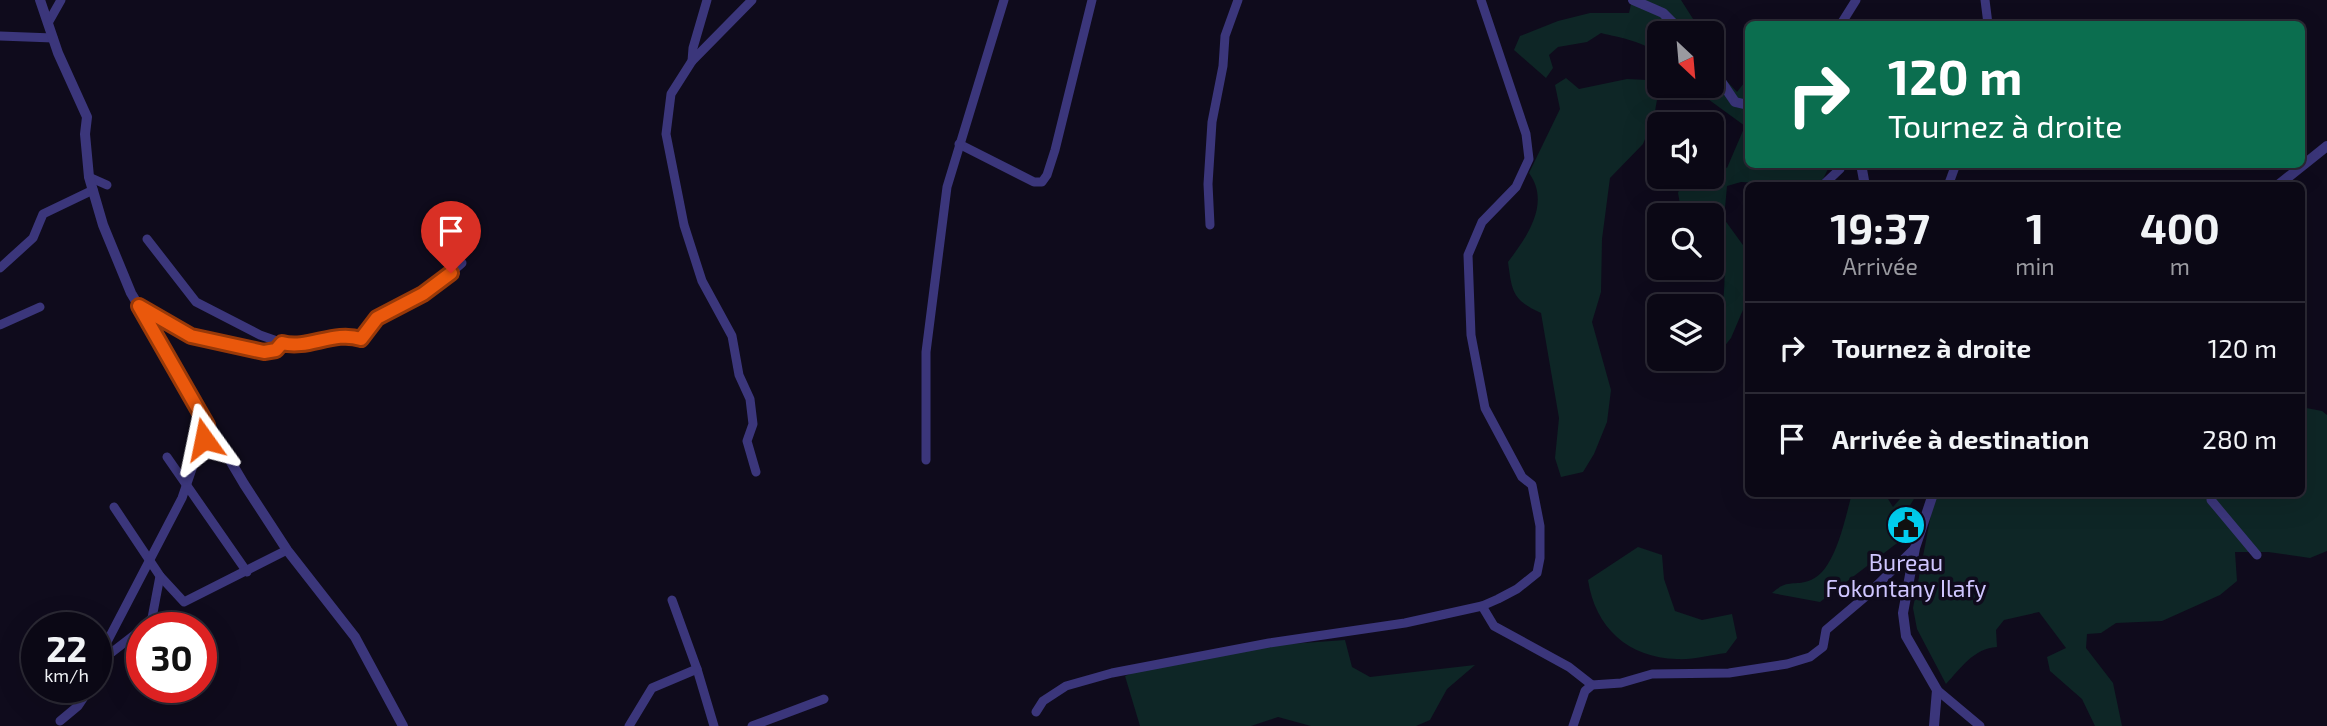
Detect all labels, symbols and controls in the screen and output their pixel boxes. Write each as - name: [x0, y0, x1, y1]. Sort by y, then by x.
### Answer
- north arrow: [1647, 21, 1724, 98]
- map controls: [1647, 21, 1724, 371]
- text: 120 m: [1888, 46, 2022, 105]
- icon: right: [1773, 49, 1864, 140]
- text: Tournez à droite: [1888, 106, 2122, 144]
- button: sound: [1647, 112, 1724, 189]
- pin: [421, 201, 481, 273]
- text: 19:37: [1830, 202, 1930, 252]
- text: 1: [2026, 202, 2044, 252]
- text: 400: [2140, 202, 2220, 252]
- button: search: [1647, 203, 1724, 280]
- icon: arrive: [432, 212, 470, 250]
- text: Arrivée: [1843, 252, 1918, 280]
- text: min: [2015, 252, 2055, 280]
- text: m: [2170, 252, 2190, 280]
- button: layers: [1647, 294, 1724, 371]
- icon: right: [1773, 329, 1811, 367]
- text: Tournez à droite: [1832, 332, 2031, 363]
- text: 120 m: [2208, 332, 2277, 363]
- position arrow: [167, 402, 241, 476]
- icon: arrive: [1773, 420, 1811, 458]
- text: Arrivée à destination: [1832, 423, 2089, 454]
- text: 280 m: [2202, 423, 2277, 454]
- public building icon: Bureau Fokontany Ilafy: [1885, 504, 1927, 546]
- place label: Bureau Fokontany Ilafy: [1826, 548, 1986, 602]
- speed limit sign: 30: [126, 612, 217, 703]
- text: 22: [46, 627, 87, 669]
- text: km/h: [44, 664, 89, 686]

